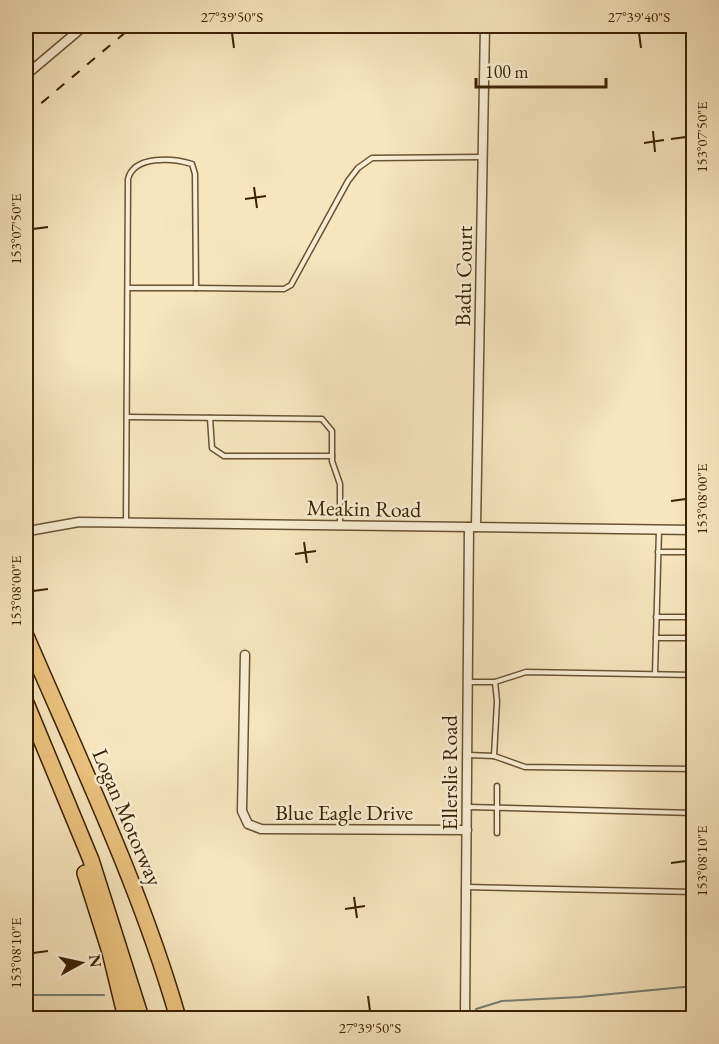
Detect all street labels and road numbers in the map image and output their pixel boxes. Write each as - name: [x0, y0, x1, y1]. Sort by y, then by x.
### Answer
- street label: Badu Court: [448, 225, 479, 327]
- street label: Meakin Road: [306, 493, 422, 524]
- street label: Ellerslie Road: [435, 714, 464, 831]
- street label: Logan Motorway: [86, 744, 170, 891]
- street label: Blue Eagle Drive: [275, 798, 414, 827]

